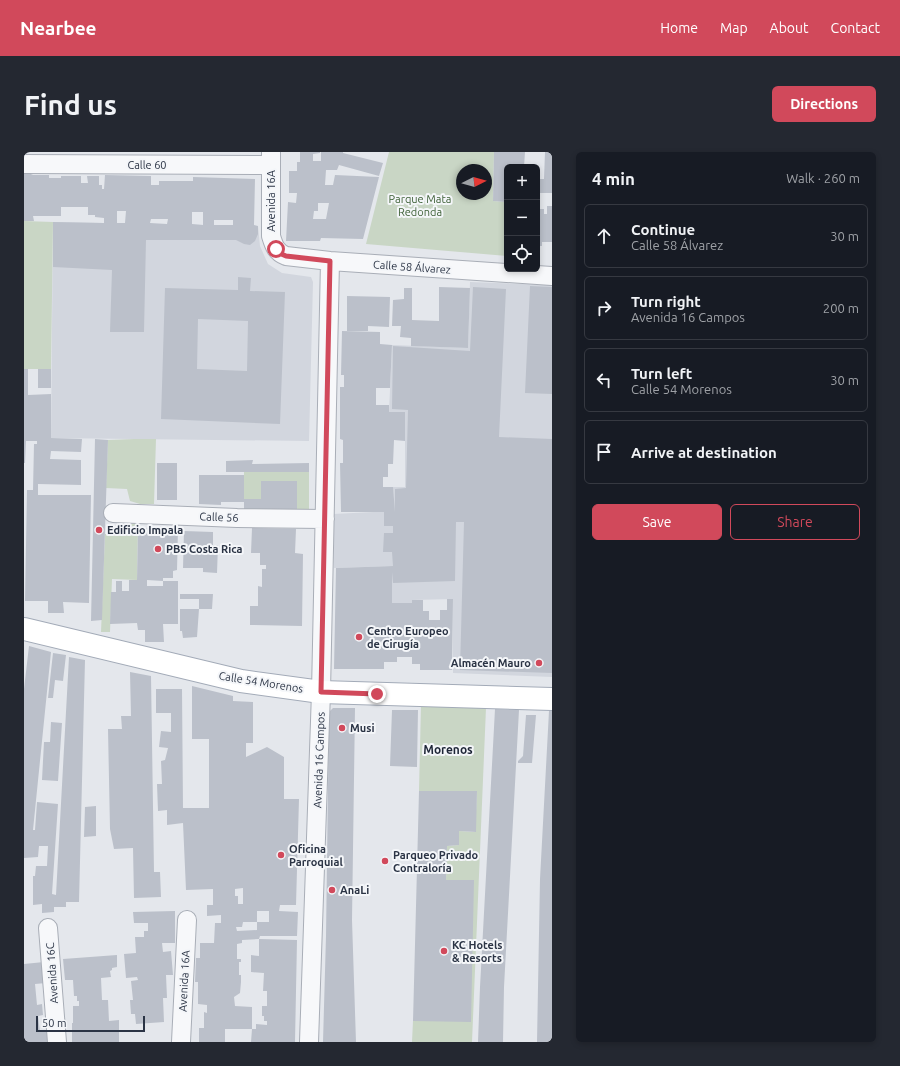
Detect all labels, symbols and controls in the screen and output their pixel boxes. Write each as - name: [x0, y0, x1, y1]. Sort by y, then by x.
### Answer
- text: Nearbee: [20, 17, 97, 39]
- text: Home: [660, 20, 698, 36]
- text: Map: [720, 20, 748, 36]
- text: About: [770, 20, 809, 36]
- text: Contact: [831, 20, 880, 36]
- button: Directions: [772, 86, 876, 122]
- text: Find us: [24, 89, 117, 120]
- street label: Calle 60: [127, 159, 167, 171]
- north arrow: [456, 164, 492, 200]
- map controls: [504, 164, 540, 272]
- button: +: [504, 164, 540, 200]
- street label: Avenida 16A: [265, 169, 277, 232]
- text: 4 min: [592, 169, 635, 188]
- text: Walk · 260 m: [786, 171, 860, 185]
- park label: Parque Mata Redonda: [389, 193, 451, 218]
- button: −: [504, 200, 540, 236]
- text: Continue: [631, 221, 695, 238]
- icon: ahead: [593, 225, 615, 247]
- text: 30 m: [830, 229, 859, 243]
- button: locate: [504, 236, 540, 272]
- text: Calle 58 Álvarez: [631, 238, 723, 252]
- route start: [267, 240, 285, 258]
- street label: Calle 58 Álvarez: [373, 257, 451, 276]
- text: Turn right: [631, 293, 701, 310]
- icon: right: [593, 297, 615, 319]
- text: 200 m: [823, 301, 859, 315]
- text: Avenida 16 Campos: [631, 310, 745, 324]
- text: Turn left: [631, 365, 692, 382]
- icon: left: [593, 369, 615, 391]
- text: 30 m: [830, 373, 859, 387]
- text: Calle 54 Morenos: [631, 382, 732, 396]
- icon: arrive: [593, 441, 615, 463]
- text: Arrive at destination: [631, 444, 777, 461]
- button: Save: [592, 504, 722, 540]
- button: Share: [730, 504, 860, 540]
- street label: Calle 56: [199, 510, 239, 524]
- place label: Edificio Impala: [107, 524, 183, 536]
- marker: Edificio Impala: [94, 525, 104, 535]
- place label: PBS Costa Rica: [166, 543, 242, 555]
- marker: PBS Costa Rica: [153, 544, 163, 554]
- place label: Centro Europeo de Cirugía: [367, 625, 449, 650]
- marker: Centro Europeo de Cirugía: [354, 632, 364, 642]
- place label: Almacén Mauro: [451, 657, 531, 669]
- marker: Almacén Mauro: [534, 658, 544, 668]
- street label: Calle 54 Morenos: [218, 669, 304, 695]
- route end: [368, 685, 386, 703]
- street label: Avenida 16 Campos: [311, 711, 327, 808]
- place label: Musi: [350, 722, 374, 734]
- marker: Musi: [337, 723, 347, 733]
- district label: Morenos: [423, 743, 473, 756]
- place label: Oficina Parroquial: [289, 843, 343, 868]
- place label: Parqueo Privado Contraloría: [393, 849, 479, 874]
- marker: Oficina Parroquial: [276, 850, 286, 860]
- marker: Parqueo Privado Contraloría: [380, 856, 390, 866]
- place label: AnaLi: [340, 884, 369, 896]
- marker: AnaLi: [327, 885, 337, 895]
- place label: KC Hotels & Resorts: [452, 939, 502, 964]
- street label: Avenida 16C: [44, 942, 60, 1004]
- marker: KC Hotels & Resorts: [439, 946, 449, 956]
- street label: Avenida 16A: [176, 949, 192, 1012]
- scale bar: [36, 1014, 145, 1033]
- text: 50 m: [42, 1017, 66, 1029]

